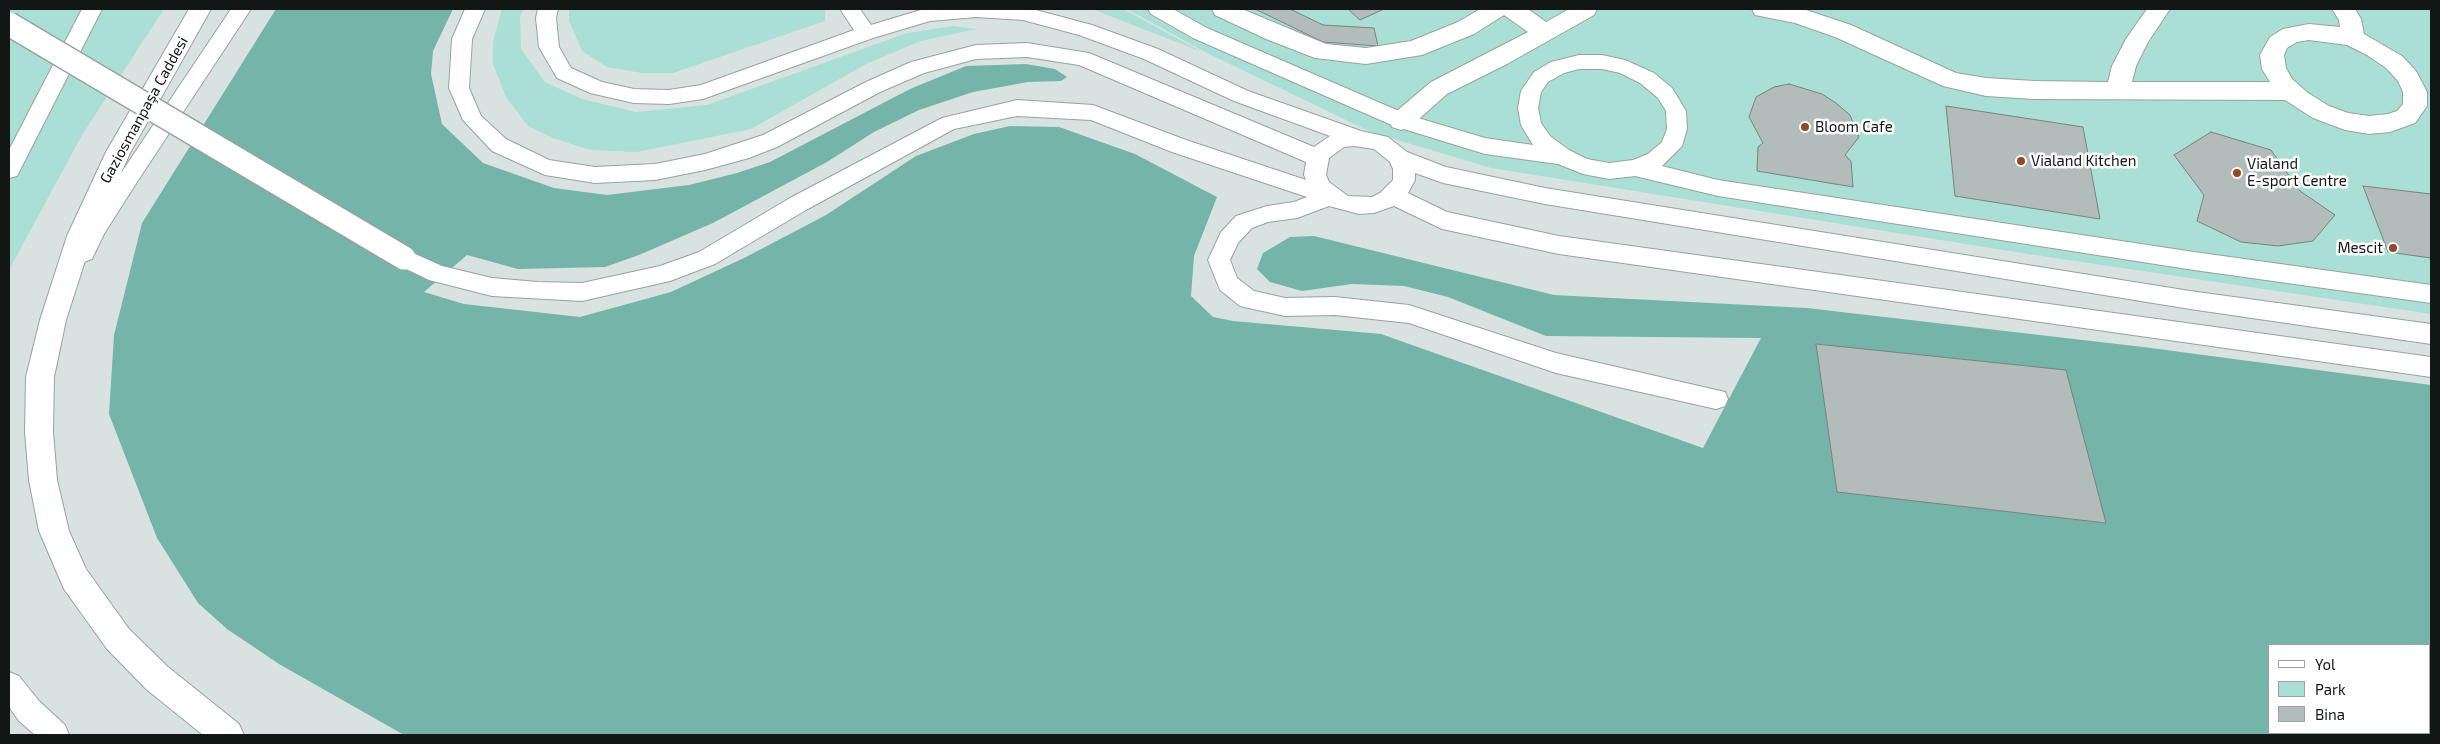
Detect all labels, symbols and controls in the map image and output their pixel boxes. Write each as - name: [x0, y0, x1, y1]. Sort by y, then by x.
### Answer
- street label: Gaziosmanpaşa Caddesi: [96, 34, 192, 186]
- place label: Bloom Cafe: [1815, 118, 1893, 136]
- marker: Bloom Cafe: [1799, 121, 1811, 133]
- place label: Vialand Kitchen: [2031, 152, 2137, 170]
- marker: Vialand Kitchen: [2015, 155, 2027, 167]
- place label: Vialand E-sport Centre: [2247, 155, 2347, 190]
- marker: Vialand E-sport Centre: [2231, 167, 2243, 179]
- place label: Mescit: [2337, 239, 2383, 257]
- marker: Mescit: [2387, 242, 2399, 254]
- legend: [2268, 644, 2430, 734]
- text: Yol: [2315, 655, 2336, 673]
- text: Park: [2315, 680, 2346, 698]
- text: Bina: [2315, 705, 2345, 723]

